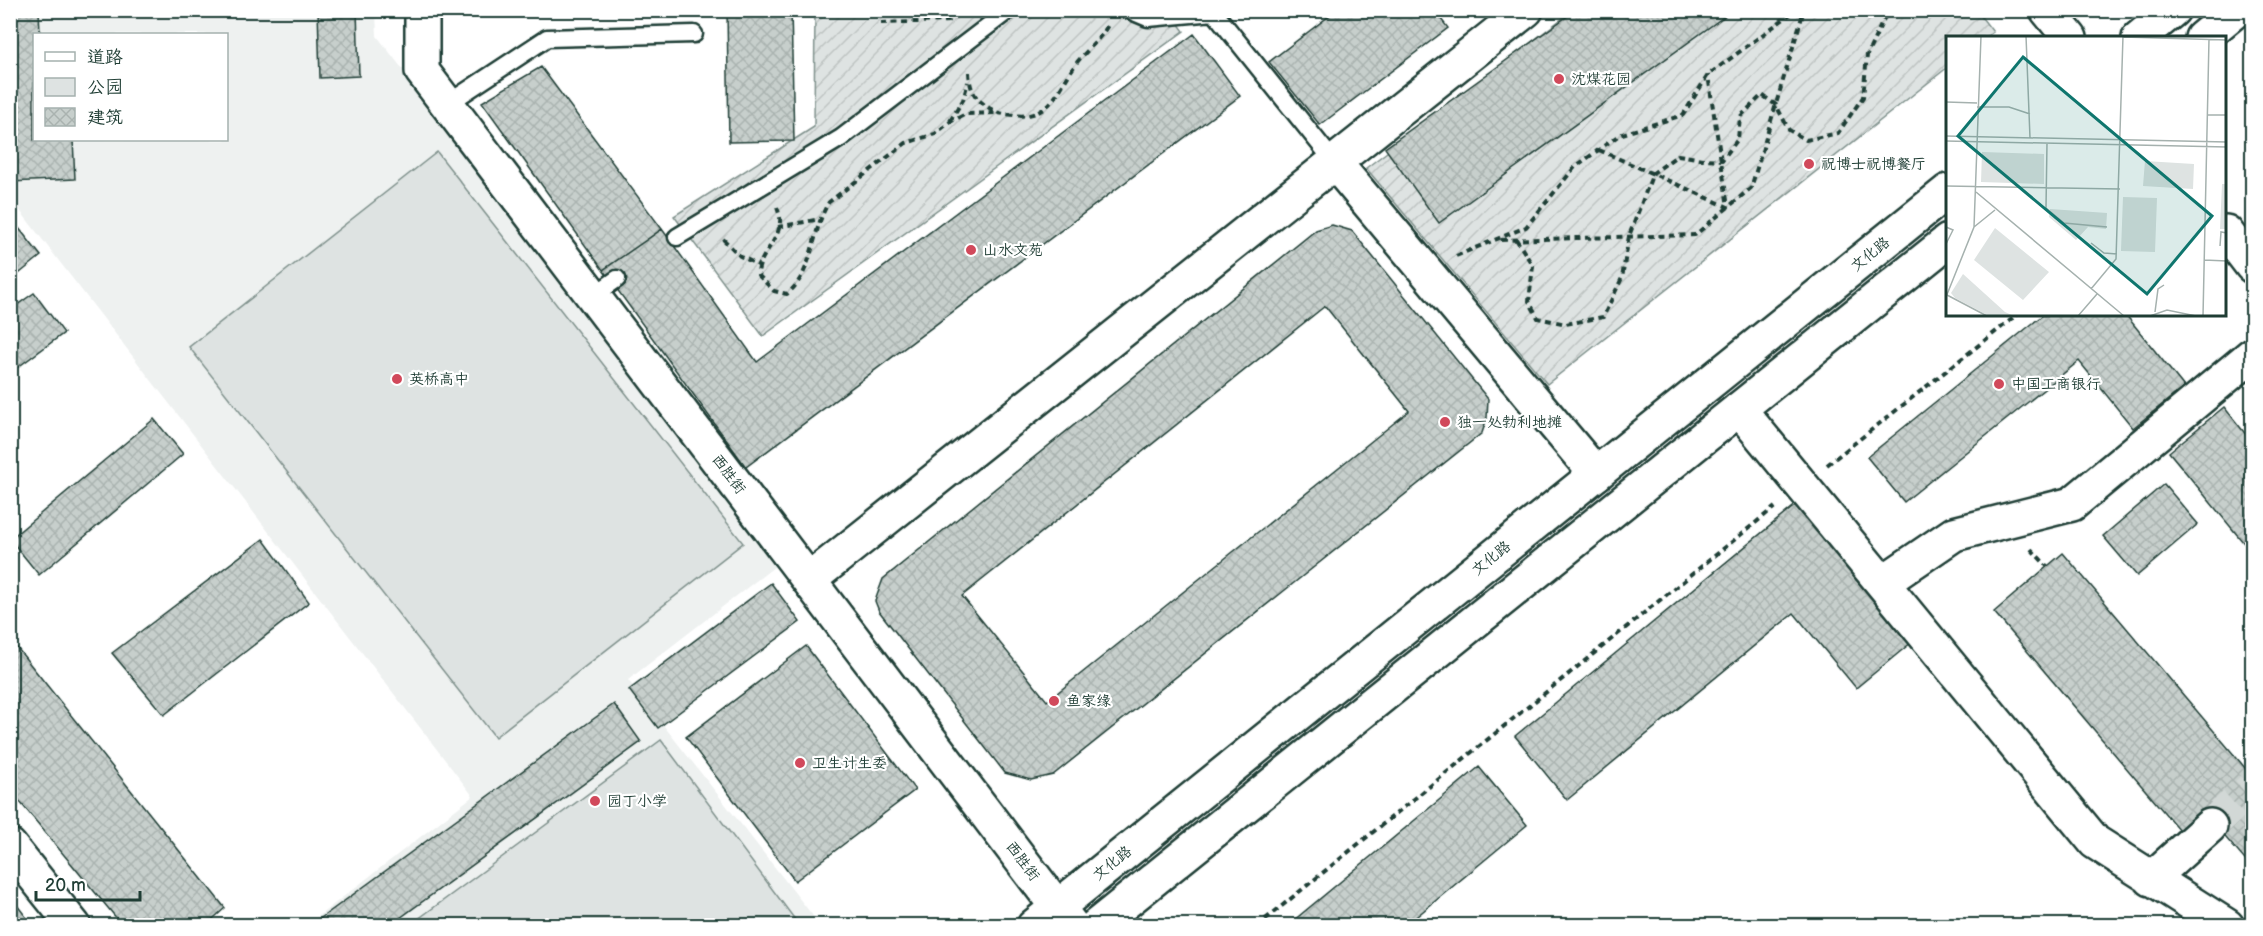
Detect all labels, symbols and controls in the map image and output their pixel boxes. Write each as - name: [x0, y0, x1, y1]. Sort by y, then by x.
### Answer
- legend: [33, 33, 228, 141]
- inset map: [1946, 36, 2227, 316]
- text: 道路: [87, 47, 123, 68]
- place label: 沈煤花园: [1571, 70, 1631, 89]
- marker: 沈煤花园: [1552, 72, 1566, 86]
- text: 公园: [87, 77, 123, 98]
- text: 建筑: [87, 107, 123, 128]
- place label: 祝博士祝博餐厅: [1821, 155, 1926, 174]
- marker: 祝博士祝博餐厅: [1802, 157, 1816, 171]
- street label: 文化路: [1847, 233, 1894, 276]
- place label: 山水文苑: [983, 241, 1043, 260]
- marker: 山水文苑: [964, 243, 978, 257]
- place label: 英桥高中: [409, 370, 469, 389]
- marker: 英桥高中: [390, 372, 404, 386]
- place label: 中国工商银行: [2011, 375, 2101, 394]
- marker: 中国工商银行: [1992, 377, 2006, 391]
- place label: 独一处勃利地摊: [1457, 413, 1562, 432]
- marker: 独一处勃利地摊: [1438, 415, 1452, 429]
- street label: 西胜街: [707, 451, 750, 498]
- street label: 文化路: [1468, 537, 1515, 580]
- place label: 鱼家缘: [1066, 692, 1111, 711]
- marker: 鱼家缘: [1047, 694, 1061, 708]
- place label: 卫生计生委: [812, 754, 887, 773]
- marker: 卫生计生委: [793, 756, 807, 770]
- place label: 园丁小学: [607, 792, 667, 811]
- marker: 园丁小学: [588, 794, 602, 808]
- street label: 西胜街: [1001, 838, 1044, 885]
- street label: 文化路: [1089, 842, 1136, 885]
- scale bar: [36, 864, 140, 902]
- text: 20 m: [45, 875, 86, 896]

